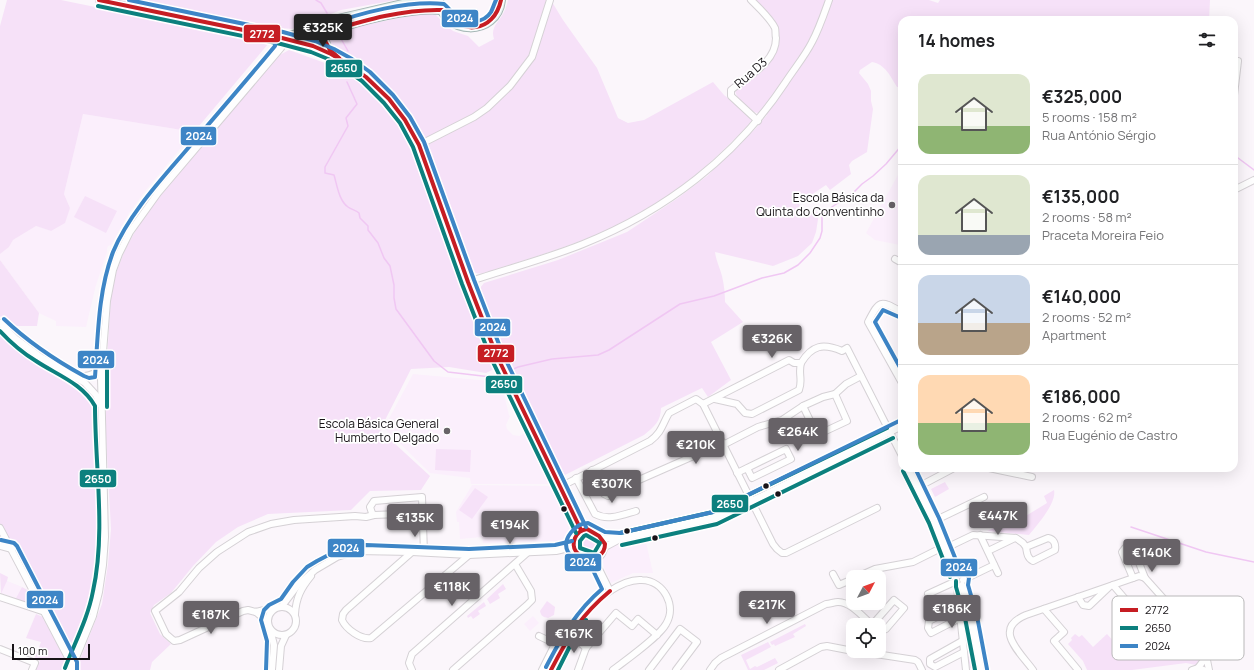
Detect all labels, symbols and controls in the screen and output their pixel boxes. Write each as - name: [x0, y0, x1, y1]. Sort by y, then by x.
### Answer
- line badge: 2024: [441, 9, 479, 28]
- text: 2024: [447, 10, 474, 25]
- pin: €325K: [295, 14, 351, 48]
- text: €325K: [303, 18, 343, 36]
- line badge: 2772: [243, 24, 281, 43]
- text: 2772: [250, 26, 274, 41]
- text: 14 homes: [918, 29, 995, 52]
- icon: filters: [1196, 29, 1218, 51]
- street label: Rua D3: [731, 54, 771, 92]
- line badge: 2650: [325, 59, 363, 78]
- text: 2650: [330, 60, 358, 75]
- text: €325,000: [1042, 85, 1122, 108]
- icon: home: [950, 90, 998, 138]
- text: 5 rooms · 158 m²: [1042, 108, 1137, 126]
- line badge: 2024: [180, 126, 217, 146]
- text: Rua António Sérgio: [1042, 126, 1156, 144]
- text: 2024: [186, 128, 213, 143]
- text: €135,000: [1042, 185, 1120, 208]
- place label: Escola Básica da Quinta do Conventinho: [756, 189, 884, 220]
- icon: home: [950, 191, 998, 239]
- marker: Escola Básica da Quinta do Conventinho: [887, 200, 897, 210]
- text: 2 rooms · 58 m²: [1042, 208, 1132, 226]
- text: Praceta Moreira Feio: [1042, 226, 1164, 244]
- text: €140,000: [1042, 285, 1121, 308]
- icon: home: [950, 291, 998, 339]
- text: 2 rooms · 52 m²: [1042, 308, 1131, 326]
- line badge: 2024: [474, 318, 511, 337]
- text: 2024: [480, 319, 507, 334]
- pin: €326K: [744, 325, 800, 359]
- text: Apartment: [1042, 326, 1106, 344]
- text: €326K: [752, 329, 792, 347]
- line badge: 2772: [477, 344, 515, 363]
- text: 2772: [484, 345, 508, 360]
- line badge: 2024: [77, 350, 115, 369]
- text: 2024: [83, 352, 110, 367]
- line badge: 2650: [485, 375, 523, 394]
- text: 2650: [490, 376, 518, 391]
- text: €186,000: [1042, 385, 1121, 408]
- icon: home: [950, 391, 998, 439]
- text: 2 rooms · 62 m²: [1042, 408, 1132, 426]
- place label: Escola Básica General Humberto Delgado: [319, 415, 439, 446]
- pin: €264K: [770, 418, 826, 452]
- text: €264K: [777, 422, 819, 440]
- marker: Escola Básica General Humberto Delgado: [442, 426, 452, 436]
- text: Rua Eugénio de Castro: [1042, 426, 1178, 444]
- pin: €210K: [668, 431, 724, 465]
- text: €210K: [676, 435, 716, 453]
- line badge: 2650: [79, 469, 117, 488]
- pin: €307K: [584, 470, 640, 504]
- text: 2650: [84, 471, 112, 486]
- text: €307K: [592, 474, 632, 492]
- unlabelled marker: [761, 481, 771, 491]
- unlabelled marker: [773, 489, 783, 499]
- line badge: 2650: [711, 494, 749, 513]
- text: 2650: [716, 496, 744, 511]
- pin: €447K: [970, 502, 1026, 536]
- pin: €135K: [387, 504, 443, 538]
- unlabelled marker: [559, 504, 569, 514]
- text: €447K: [978, 506, 1018, 524]
- text: €135K: [396, 508, 434, 526]
- pin: €194K: [482, 511, 538, 545]
- text: €194K: [491, 515, 529, 533]
- unlabelled marker: [622, 526, 632, 536]
- unlabelled marker: [650, 533, 660, 543]
- line badge: 2024: [327, 538, 365, 558]
- pin: €140K: [1124, 539, 1180, 573]
- text: 2024: [333, 540, 360, 555]
- text: €140K: [1132, 543, 1172, 561]
- line badge: 2024: [564, 553, 602, 572]
- text: 2024: [570, 554, 597, 569]
- line badge: 2024: [940, 558, 978, 577]
- text: 2024: [946, 559, 973, 574]
- north arrow: [846, 570, 886, 610]
- map controls: [846, 570, 886, 658]
- pin: €118K: [424, 573, 480, 607]
- text: €118K: [434, 577, 470, 595]
- line badge: 2024: [26, 590, 64, 609]
- pin: €217K: [739, 591, 795, 625]
- text: 2024: [32, 592, 59, 607]
- text: €217K: [748, 595, 786, 613]
- pin: €186K: [924, 595, 980, 629]
- legend: [1112, 596, 1244, 660]
- text: €186K: [932, 599, 972, 617]
- pin: €187K: [183, 601, 239, 635]
- text: 2772: [1145, 602, 1169, 617]
- text: €187K: [192, 605, 230, 623]
- button: locate: [846, 618, 886, 658]
- pin: €167K: [546, 620, 602, 654]
- text: 2650: [1145, 620, 1171, 635]
- text: €167K: [555, 624, 593, 642]
- text: 2024: [1145, 638, 1171, 653]
- scale bar: [12, 642, 90, 661]
- text: 100 m: [18, 643, 47, 658]

